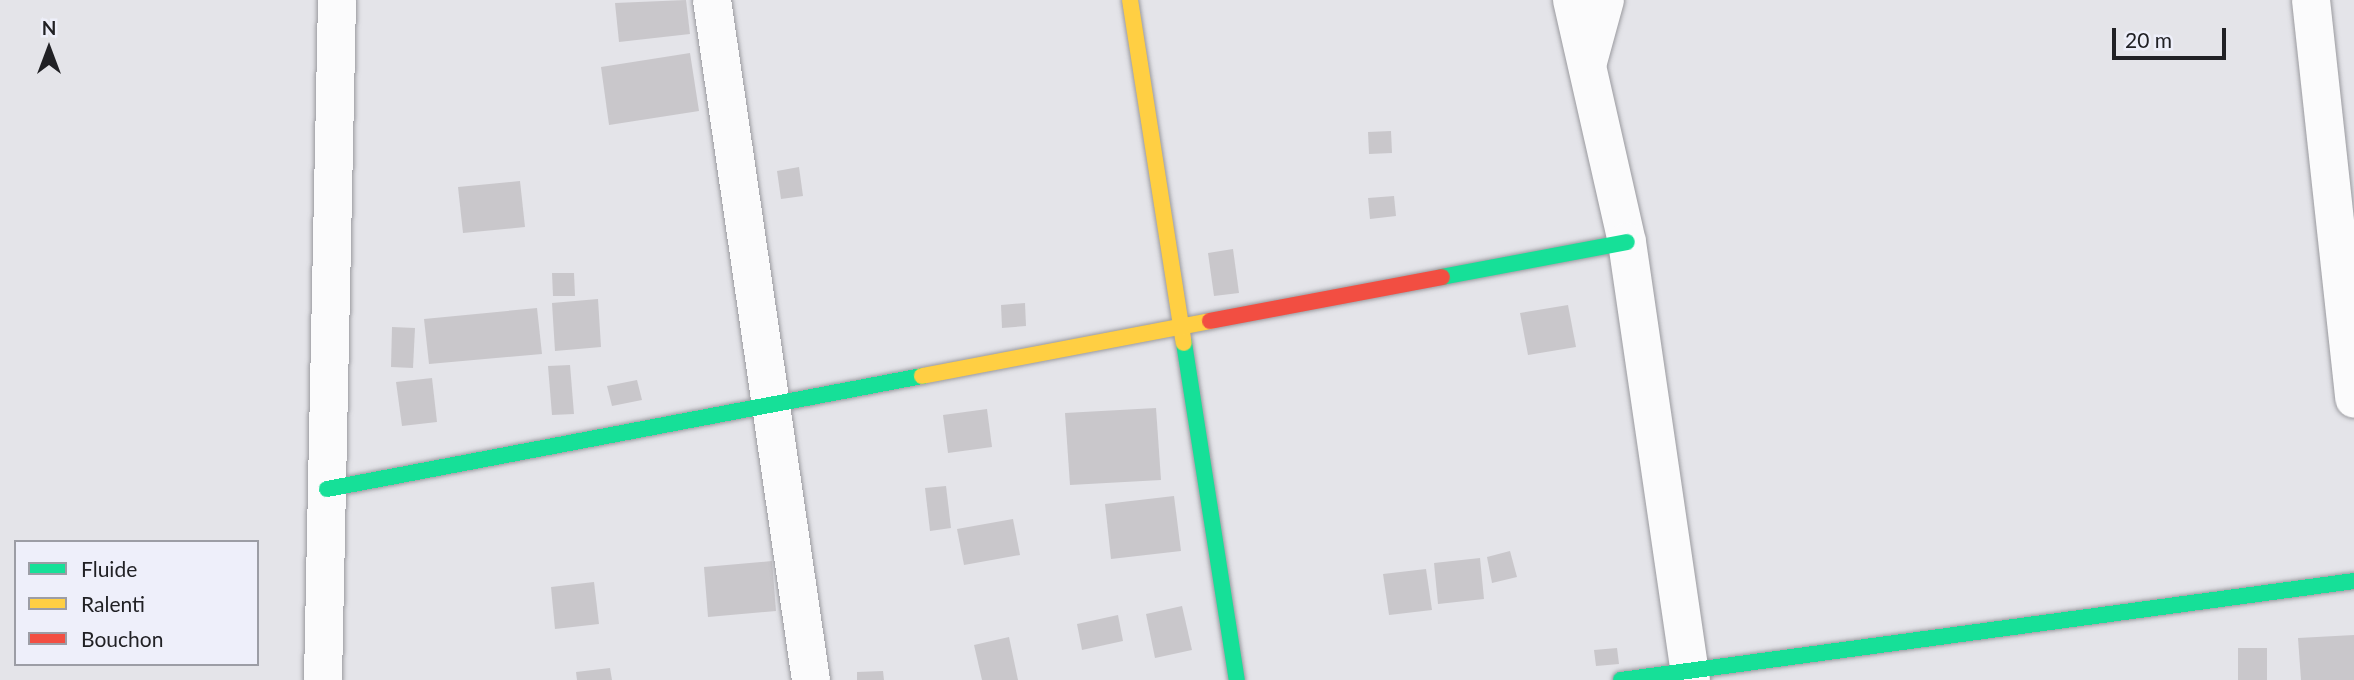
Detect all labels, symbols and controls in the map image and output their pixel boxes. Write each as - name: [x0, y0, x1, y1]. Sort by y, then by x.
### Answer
- north arrow: [14, 14, 84, 84]
- scale bar: [2116, 14, 2230, 58]
- text: N: [42, 16, 56, 39]
- text: 20 m: [2125, 27, 2172, 52]
- legend: [14, 540, 259, 666]
- text: Fluide: [81, 556, 137, 581]
- text: Ralenti: [81, 591, 145, 616]
- text: Bouchon: [81, 626, 163, 651]

